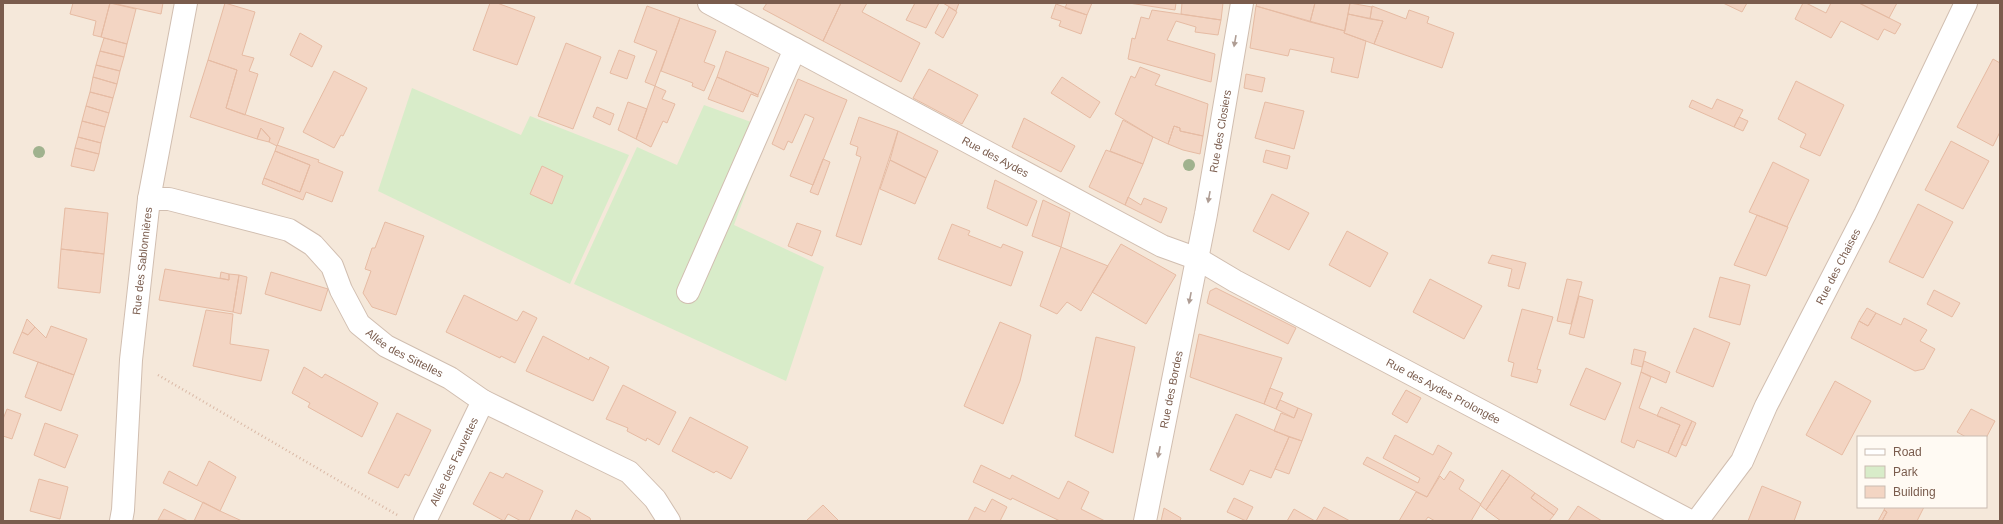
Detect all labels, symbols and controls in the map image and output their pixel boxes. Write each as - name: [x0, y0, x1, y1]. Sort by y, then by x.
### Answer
- one-way arrow: [1232, 35, 1238, 48]
- street label: Rue des Closiers: [1207, 88, 1233, 174]
- street label: Rue des Aydes: [960, 134, 1031, 180]
- one-way arrow: [1206, 191, 1212, 203]
- street label: Rue des Sablonnières: [130, 206, 154, 316]
- street label: Rue des Chaises: [1813, 226, 1863, 306]
- one-way arrow: [1187, 291, 1193, 304]
- street label: Allée des Sittelles: [364, 326, 445, 380]
- street label: Rue des Bordes: [1158, 349, 1185, 429]
- street label: Rue des Aydes Prolongée: [1384, 356, 1502, 426]
- street label: Allée des Fauvettes: [427, 415, 480, 508]
- legend: [1857, 436, 1987, 508]
- text: Road: [1893, 445, 1922, 459]
- one-way arrow: [1156, 446, 1162, 459]
- text: Park: [1893, 465, 1919, 479]
- text: Building: [1893, 485, 1936, 499]

